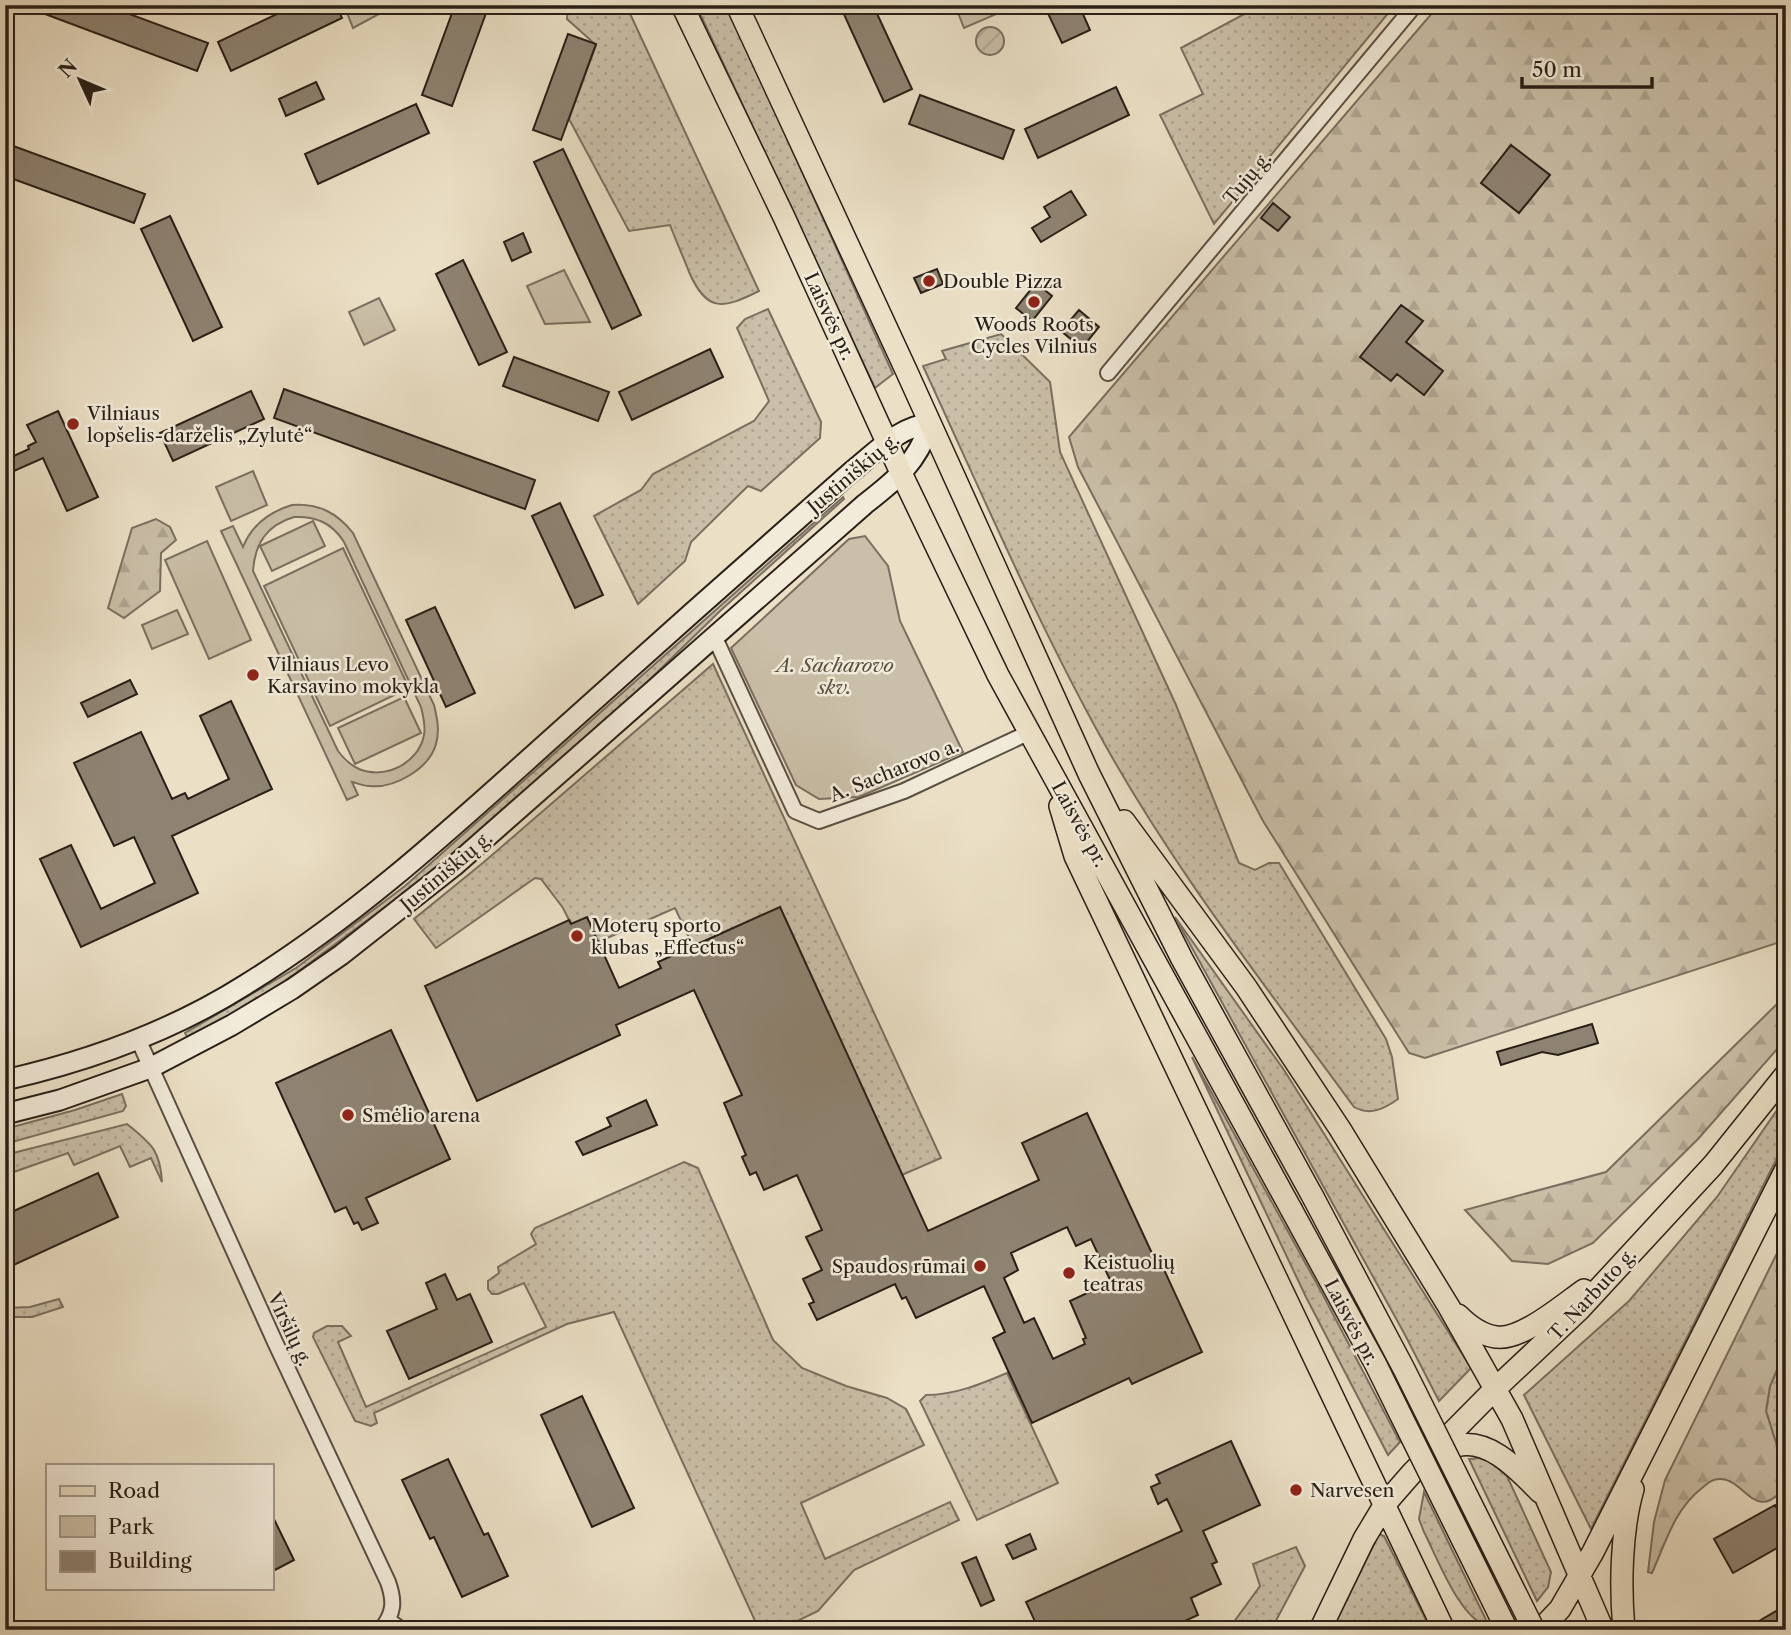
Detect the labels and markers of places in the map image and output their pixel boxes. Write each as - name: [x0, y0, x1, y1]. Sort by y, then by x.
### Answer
- place label: Double Pizza: [943, 270, 1063, 293]
- marker: Double Pizza: [921, 273, 937, 289]
- marker: Woods Roots Cycles Vilnius: [1026, 294, 1042, 310]
- place label: Woods Roots Cycles Vilnius: [971, 313, 1097, 358]
- place label: Vilniaus lopšelis-darželis „Zylutė“: [86, 402, 312, 447]
- marker: Vilniaus lopšelis-darželis „Zylutė“: [65, 416, 81, 432]
- place label: Vilniaus Levo Karsavino mokykla: [266, 653, 439, 698]
- marker: Vilniaus Levo Karsavino mokykla: [245, 667, 261, 683]
- place label: Moterų sporto klubas „Effectus“: [591, 914, 744, 959]
- marker: Moterų sporto klubas „Effectus“: [569, 928, 585, 944]
- place label: Smėlio arena: [362, 1104, 480, 1127]
- marker: Smėlio arena: [340, 1107, 356, 1123]
- place label: Keistuolių teatras: [1083, 1251, 1175, 1296]
- place label: Spaudos rūmai: [832, 1255, 966, 1278]
- marker: Spaudos rūmai: [972, 1258, 988, 1274]
- marker: Keistuolių teatras: [1061, 1265, 1077, 1281]
- place label: Narvesen: [1310, 1479, 1395, 1502]
- marker: Narvesen: [1288, 1482, 1304, 1498]

